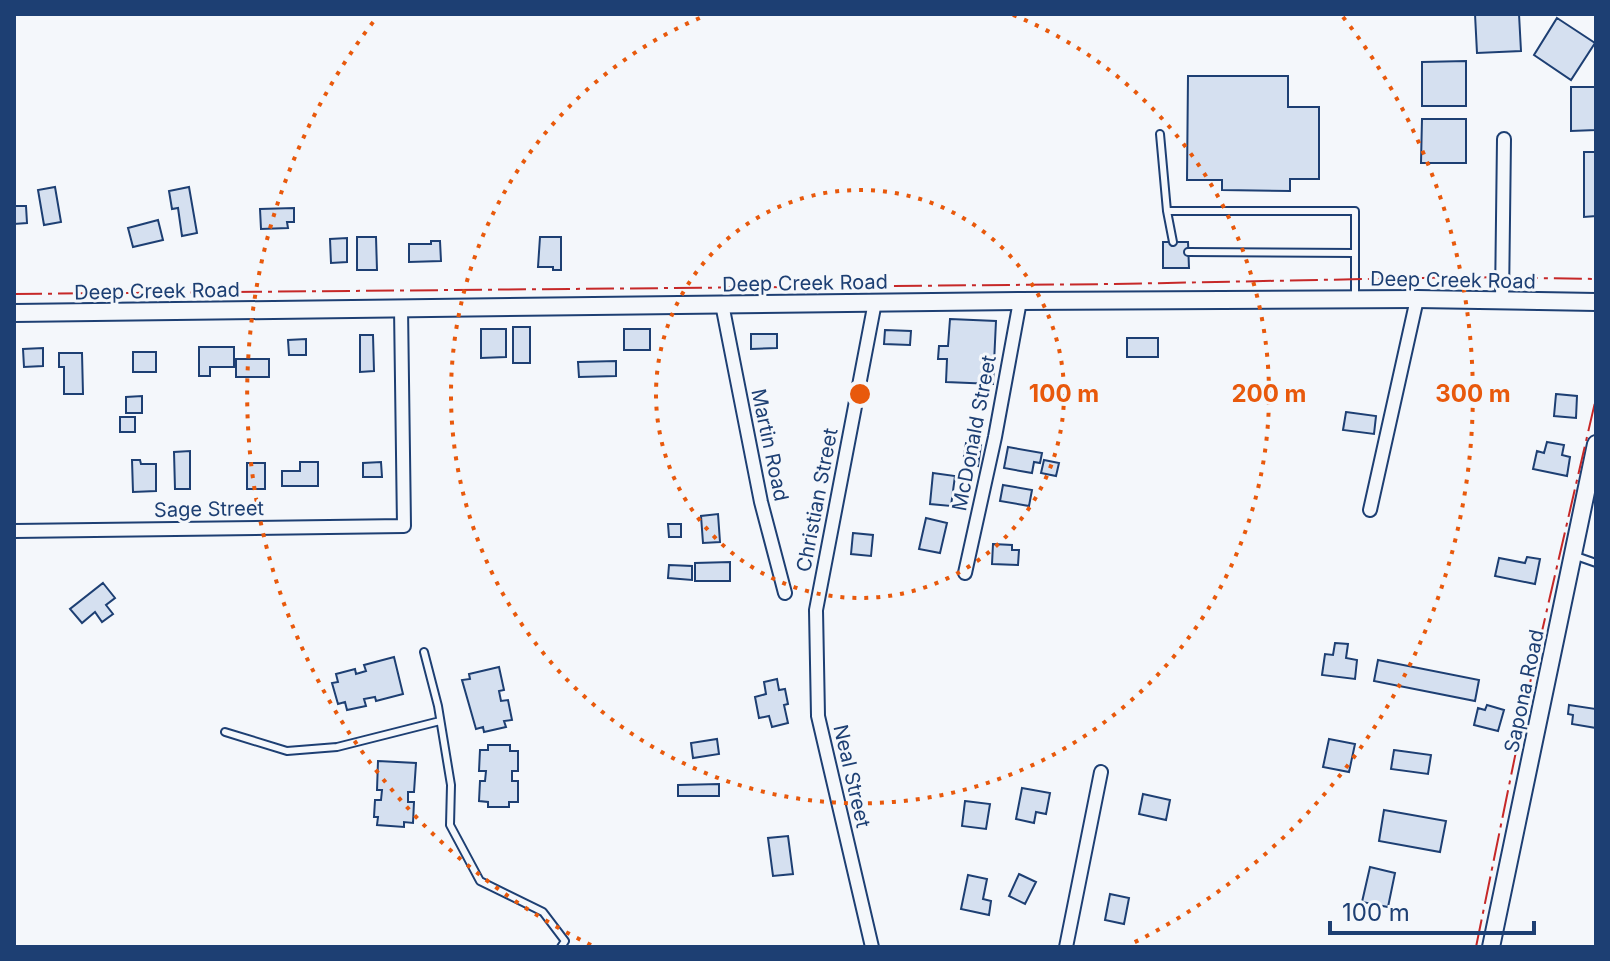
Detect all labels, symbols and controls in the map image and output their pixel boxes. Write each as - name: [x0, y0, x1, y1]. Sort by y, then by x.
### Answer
- street label: Deep Creek Road: [1370, 267, 1536, 293]
- street label: Deep Creek Road: [722, 270, 888, 296]
- street label: Deep Creek Road: [74, 278, 240, 304]
- street label: McDonald Street: [947, 353, 1001, 513]
- text: 100 m: [1029, 379, 1099, 408]
- text: 200 m: [1231, 379, 1307, 408]
- text: 300 m: [1435, 379, 1511, 408]
- centre of rings: [846, 380, 874, 408]
- street label: Martin Road: [746, 387, 794, 503]
- street label: Christian Street: [791, 426, 843, 574]
- street label: Sage Street: [154, 496, 265, 522]
- street label: Sapona Road: [1499, 627, 1549, 755]
- street label: Neal Street: [828, 722, 876, 830]
- scale bar: [1330, 885, 1534, 935]
- text: 100 m: [1342, 898, 1410, 927]

